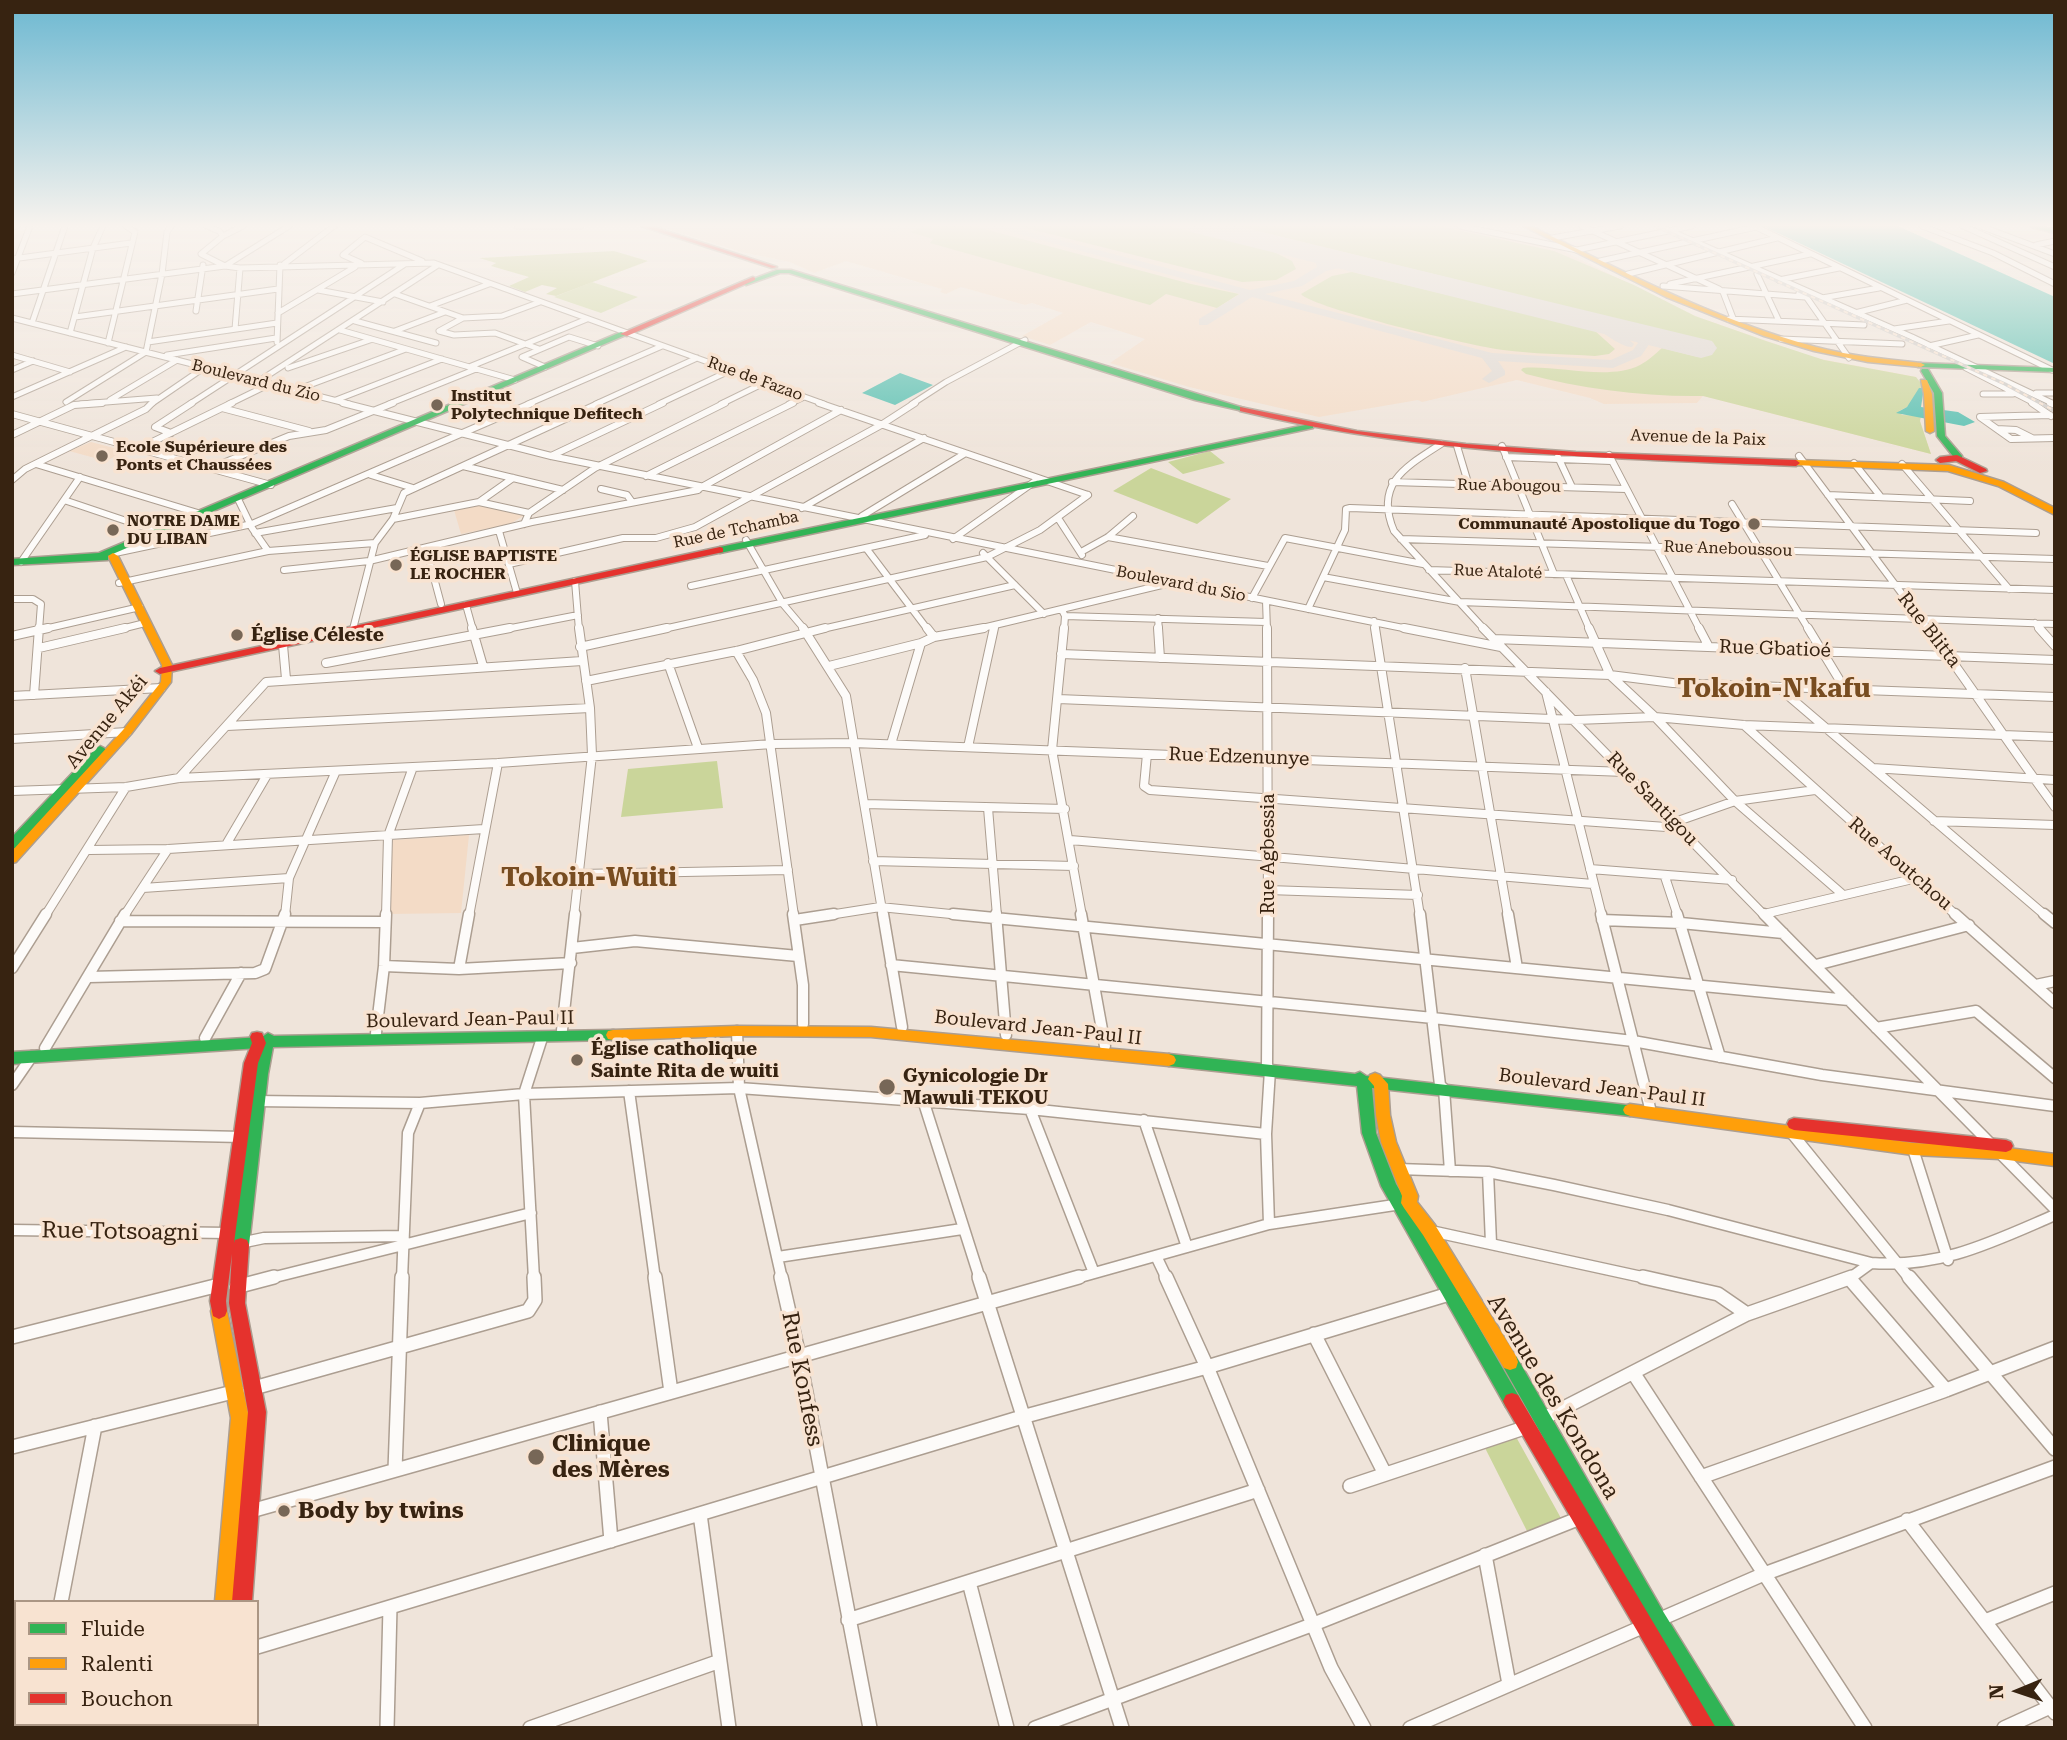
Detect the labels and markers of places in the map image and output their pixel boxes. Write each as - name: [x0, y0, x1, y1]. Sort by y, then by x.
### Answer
- place label: Institut Polytechnique Defitech: [451, 386, 643, 424]
- marker: Institut Polytechnique Defitech: [429, 397, 445, 413]
- place label: Ecole Supérieure des Ponts et Chaussées: [116, 437, 287, 475]
- marker: Ecole Supérieure des Ponts et Chaussées: [94, 448, 110, 464]
- place label: NOTRE DAME DU LIBAN: [127, 511, 240, 549]
- place label: Communauté Apostolique du Togo: [1458, 514, 1740, 534]
- marker: Communauté Apostolique du Togo: [1746, 516, 1762, 532]
- marker: NOTRE DAME DU LIBAN: [105, 522, 121, 538]
- place label: ÉGLISE BAPTISTE LE ROCHER: [410, 546, 557, 584]
- marker: ÉGLISE BAPTISTE LE ROCHER: [388, 557, 404, 573]
- place label: Église Céleste: [251, 624, 384, 646]
- marker: Église Céleste: [229, 627, 245, 643]
- place label: Église catholique Sainte Rita de wuiti: [591, 1038, 779, 1082]
- marker: Église catholique Sainte Rita de wuiti: [569, 1052, 585, 1068]
- place label: Gynicologie Dr Mawuli TEKOU: [903, 1065, 1048, 1109]
- marker: Gynicologie Dr Mawuli TEKOU: [877, 1077, 897, 1097]
- place label: Clinique des Mères: [552, 1430, 670, 1484]
- marker: Clinique des Mères: [526, 1447, 546, 1467]
- place label: Body by twins: [298, 1497, 464, 1525]
- marker: Body by twins: [276, 1503, 292, 1519]

